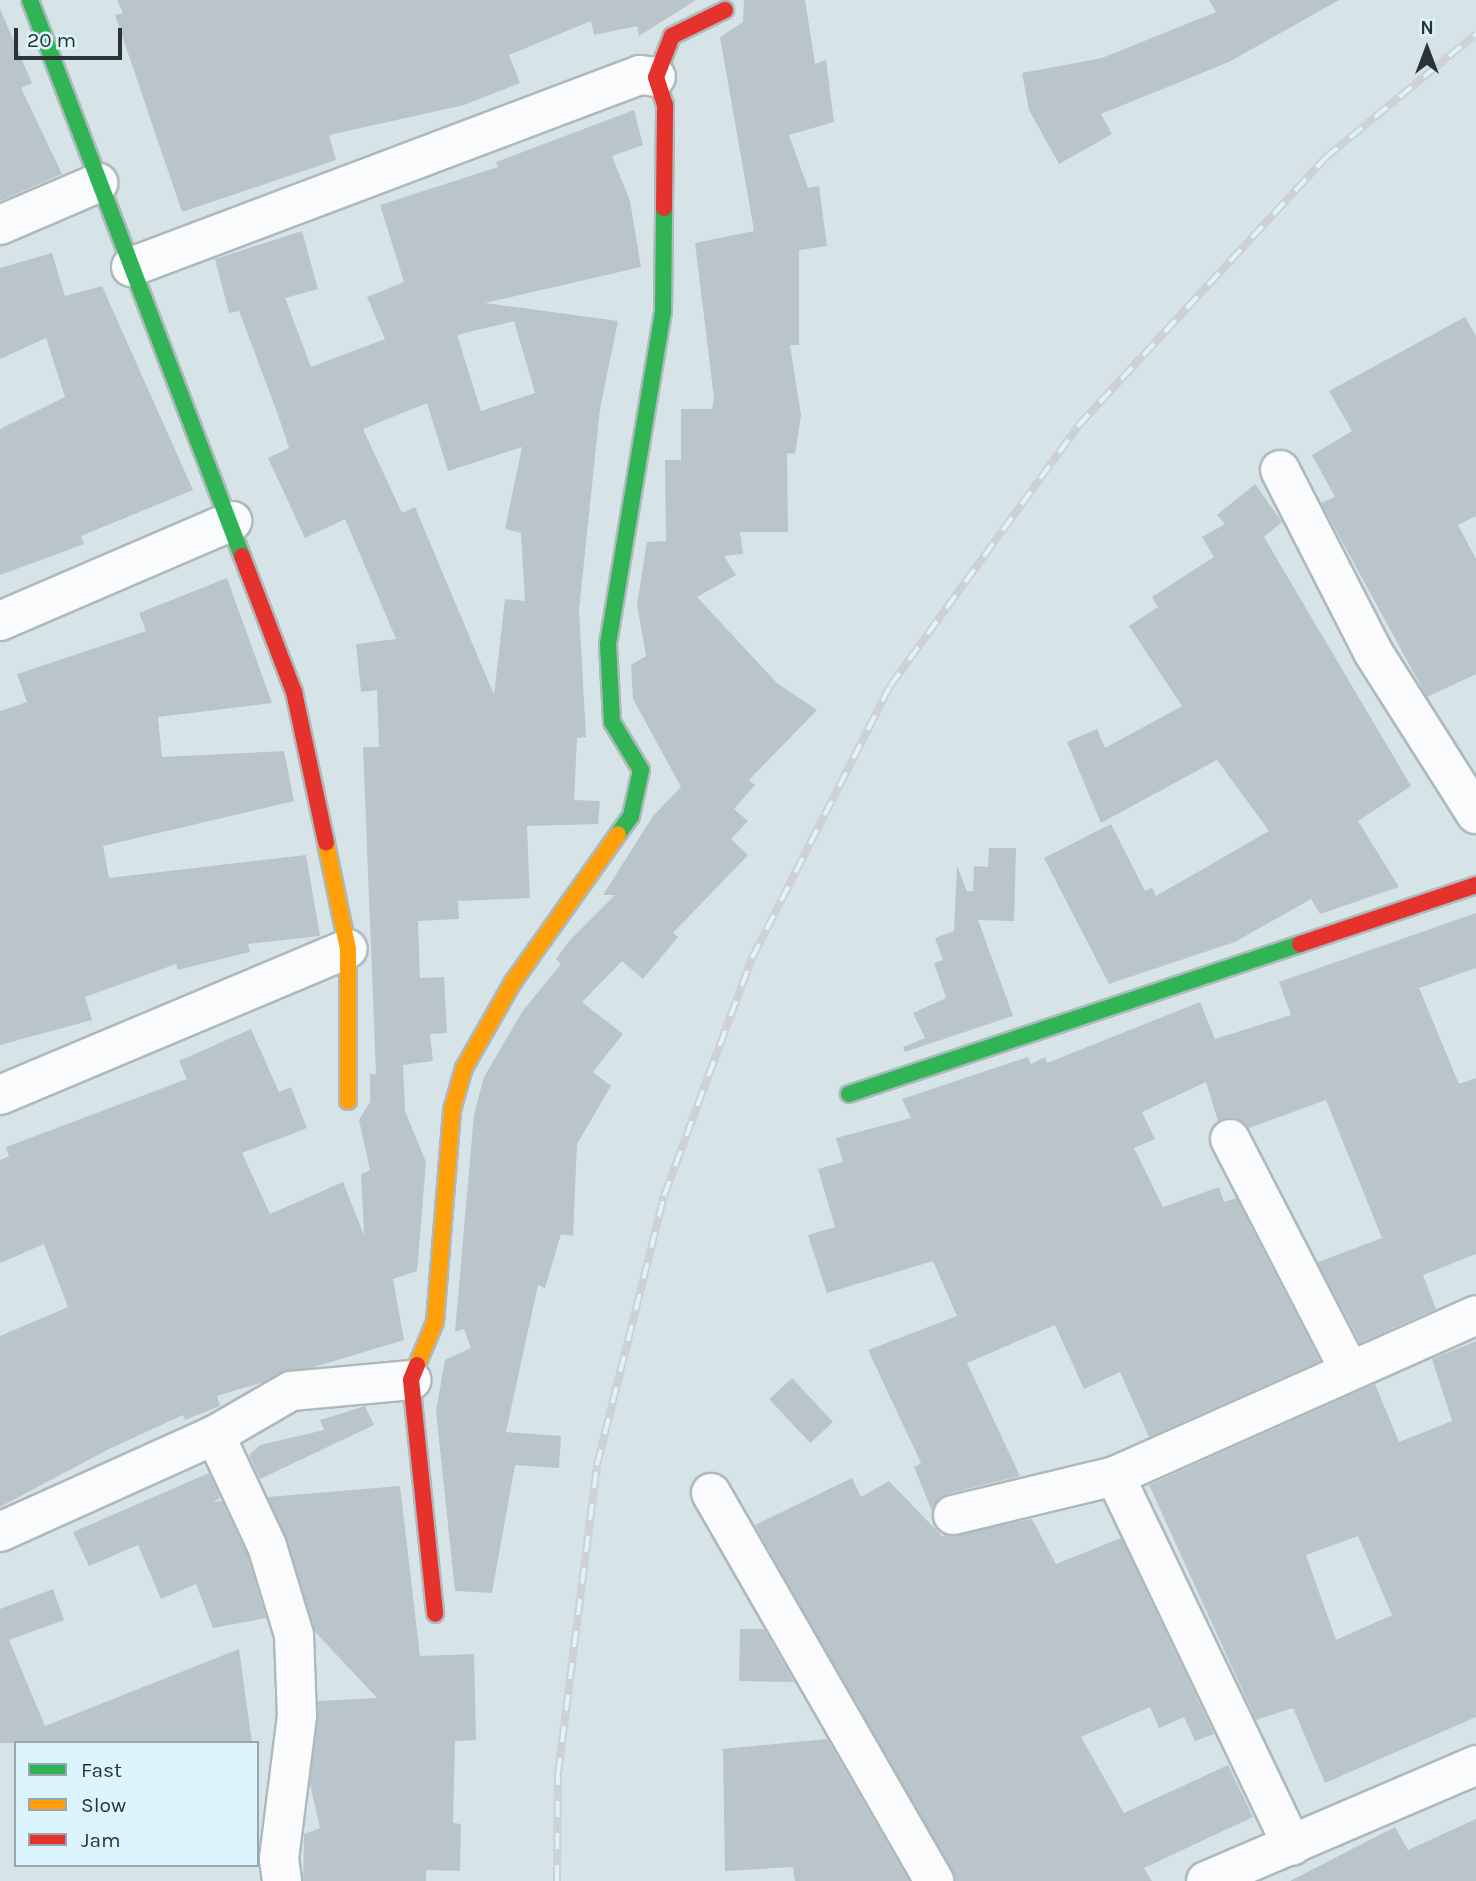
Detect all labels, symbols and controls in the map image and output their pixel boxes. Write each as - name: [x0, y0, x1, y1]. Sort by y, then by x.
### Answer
- scale bar: [18, 14, 126, 58]
- north arrow: [1392, 14, 1462, 84]
- text: N: [1420, 17, 1434, 39]
- text: 20 m: [27, 28, 76, 52]
- legend: [14, 1741, 259, 1867]
- text: Fast: [81, 1758, 122, 1782]
- text: Slow: [81, 1793, 126, 1817]
- text: Jam: [81, 1828, 121, 1852]

